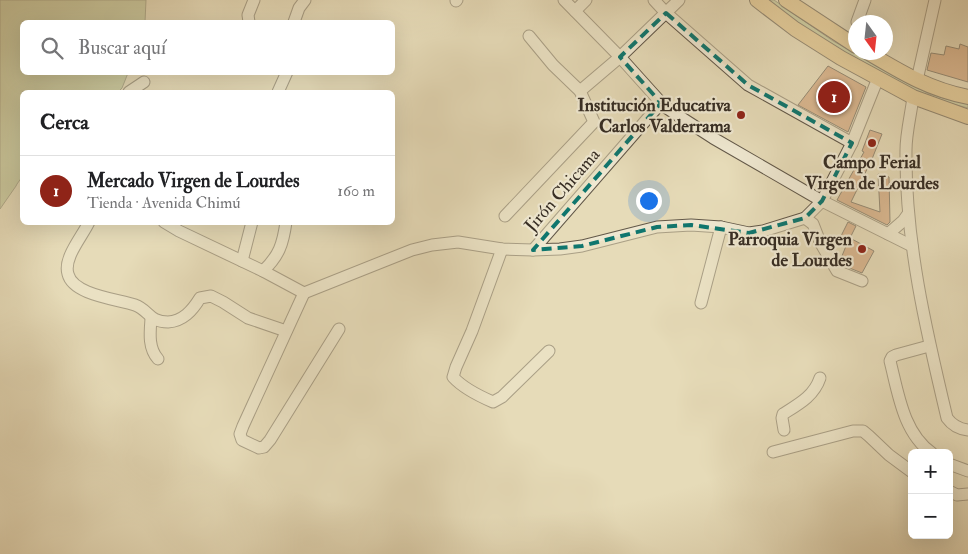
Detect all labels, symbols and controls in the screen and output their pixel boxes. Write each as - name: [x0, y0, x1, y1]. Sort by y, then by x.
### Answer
- north arrow: [848, 15, 893, 60]
- search box: [20, 20, 395, 75]
- icon: search: [38, 34, 66, 62]
- text: Buscar aquí: [78, 36, 166, 60]
- pin: 1: [818, 78, 850, 116]
- place label: Institución Educativa Carlos Valderrama: [577, 94, 732, 138]
- text: Cerca: [40, 109, 89, 136]
- marker: Institución Educativa Carlos Valderrama: [735, 109, 747, 121]
- marker: Campo Ferial Virgen de Lourdes: [866, 137, 878, 149]
- street label: Jirón Chicama: [519, 143, 605, 238]
- place label: Campo Ferial Virgen de Lourdes: [804, 151, 939, 195]
- text: Mercado Virgen de Lourdes: [87, 169, 299, 193]
- text: 1: [53, 181, 59, 201]
- text: 160 m: [337, 181, 375, 201]
- your location: [636, 188, 662, 214]
- text: Tienda · Avenida Chimú: [87, 193, 240, 213]
- place label: Parroquia Virgen de Lourdes: [728, 228, 853, 272]
- marker: Parroquia Virgen de Lourdes: [856, 243, 868, 255]
- map controls: [908, 449, 953, 539]
- button: +: [908, 449, 953, 494]
- button: −: [908, 494, 953, 539]

